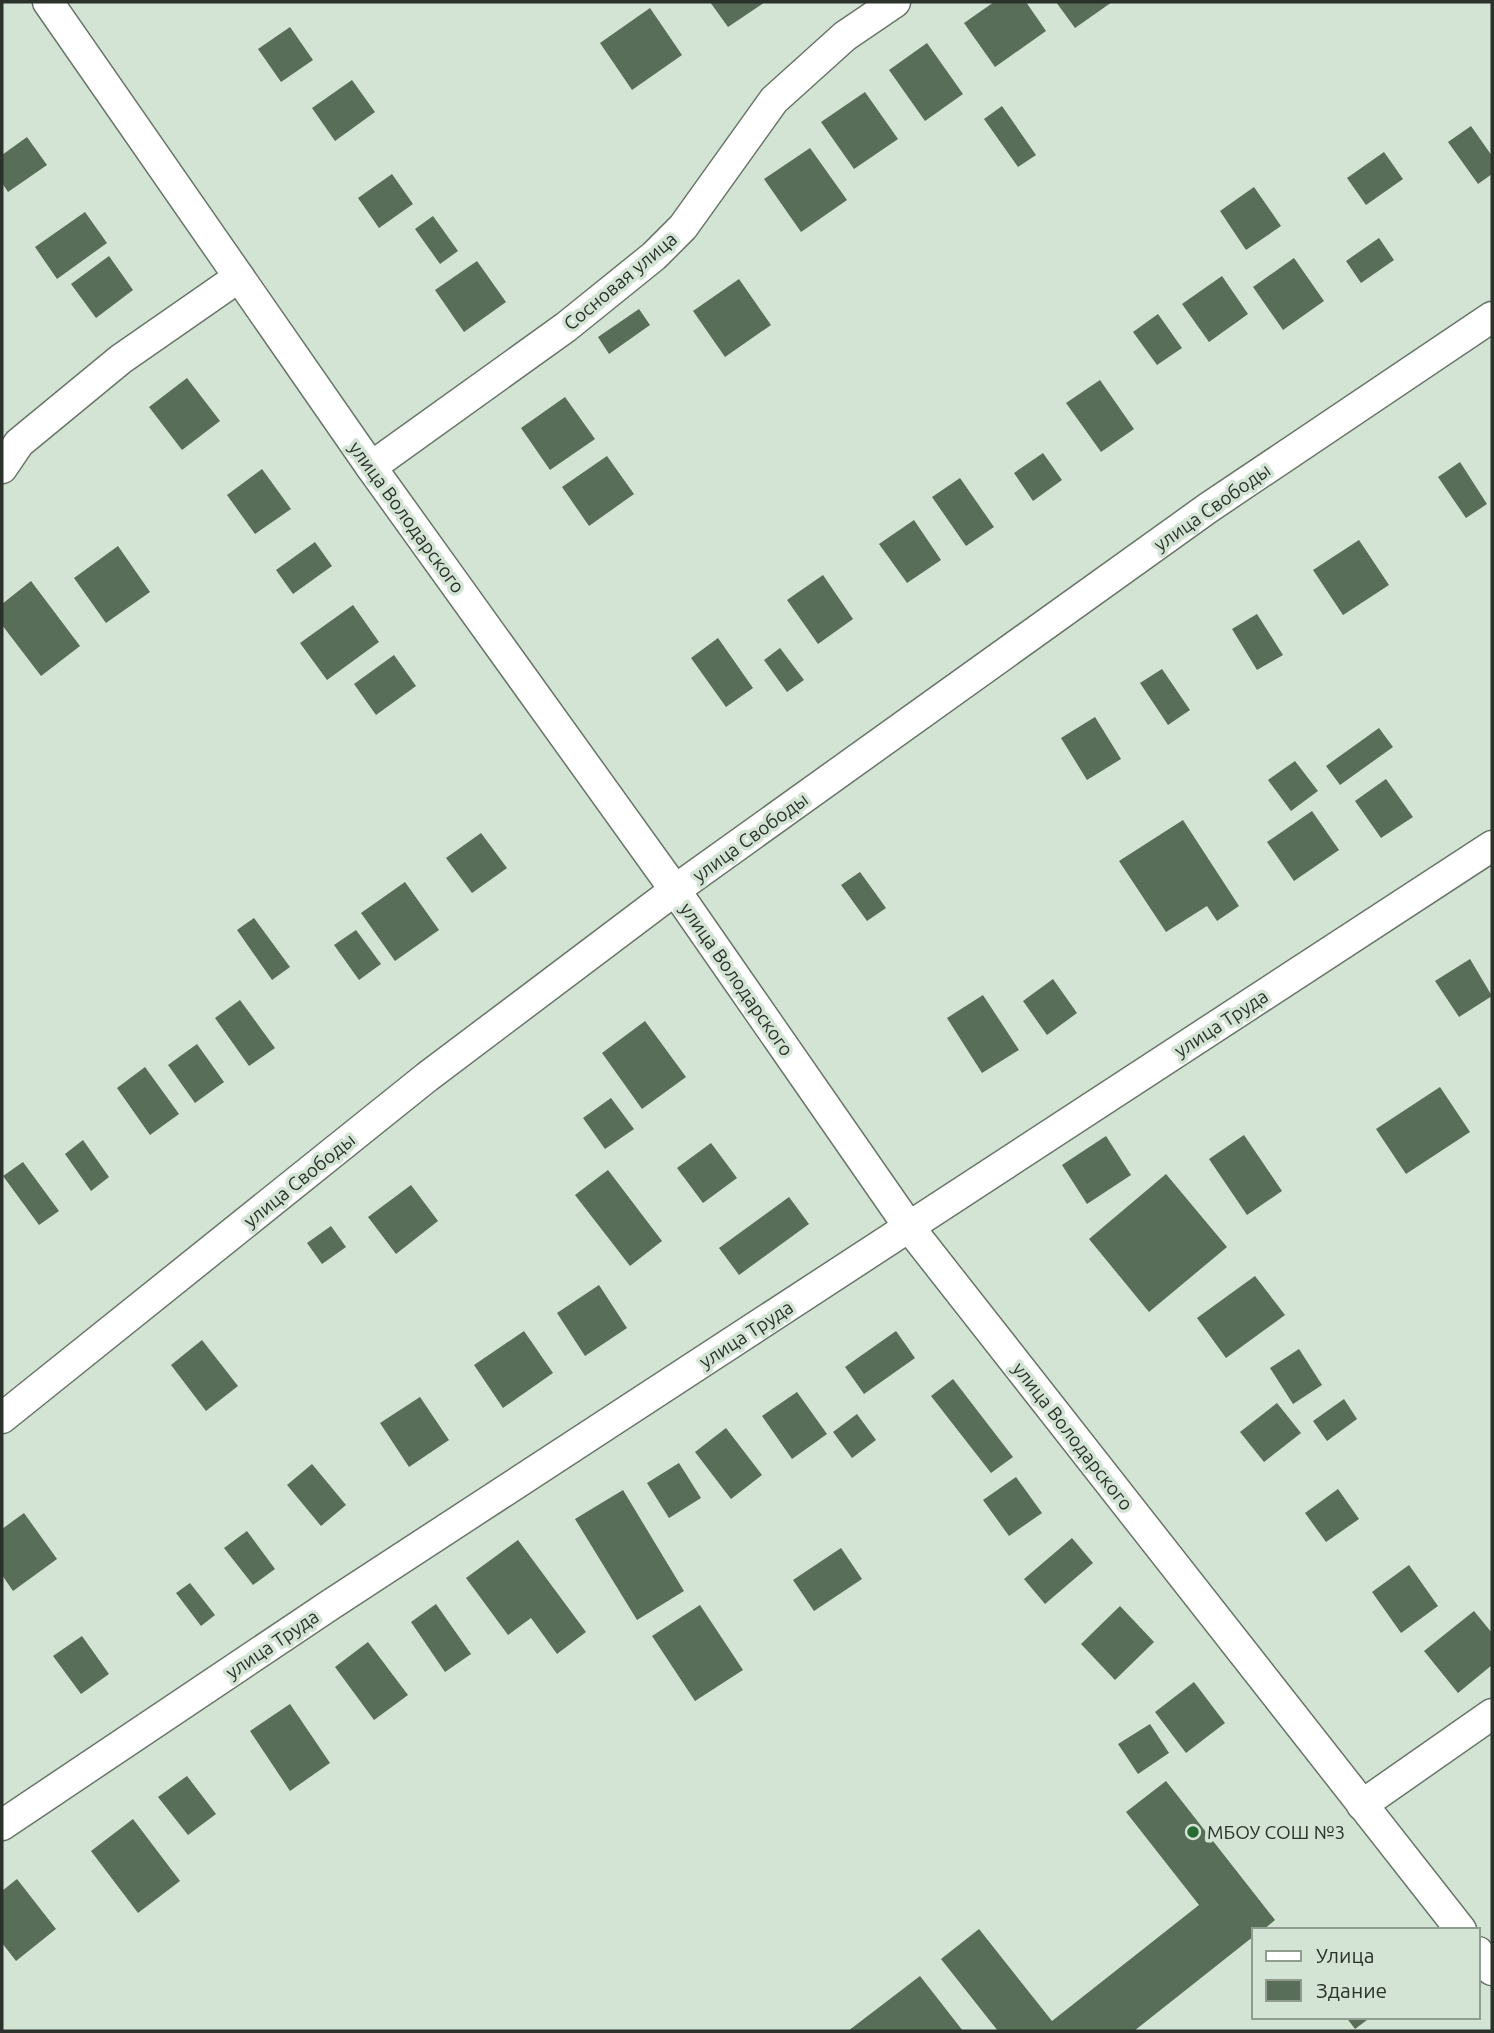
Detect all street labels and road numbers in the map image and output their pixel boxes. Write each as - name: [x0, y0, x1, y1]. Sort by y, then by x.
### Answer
- street label: Сосновая улица: [559, 227, 681, 335]
- street label: улица Володарского: [345, 437, 469, 597]
- street label: улица Свободы: [1150, 459, 1274, 555]
- street label: улица Свободы: [688, 788, 812, 886]
- street label: улица Володарского: [676, 898, 798, 1060]
- street label: улица Труда: [1170, 985, 1272, 1061]
- street label: улица Свободы: [239, 1128, 359, 1232]
- street label: улица Труда: [695, 1296, 797, 1372]
- street label: улица Володарского: [1008, 1358, 1138, 1514]
- street label: улица Труда: [221, 1605, 323, 1683]

